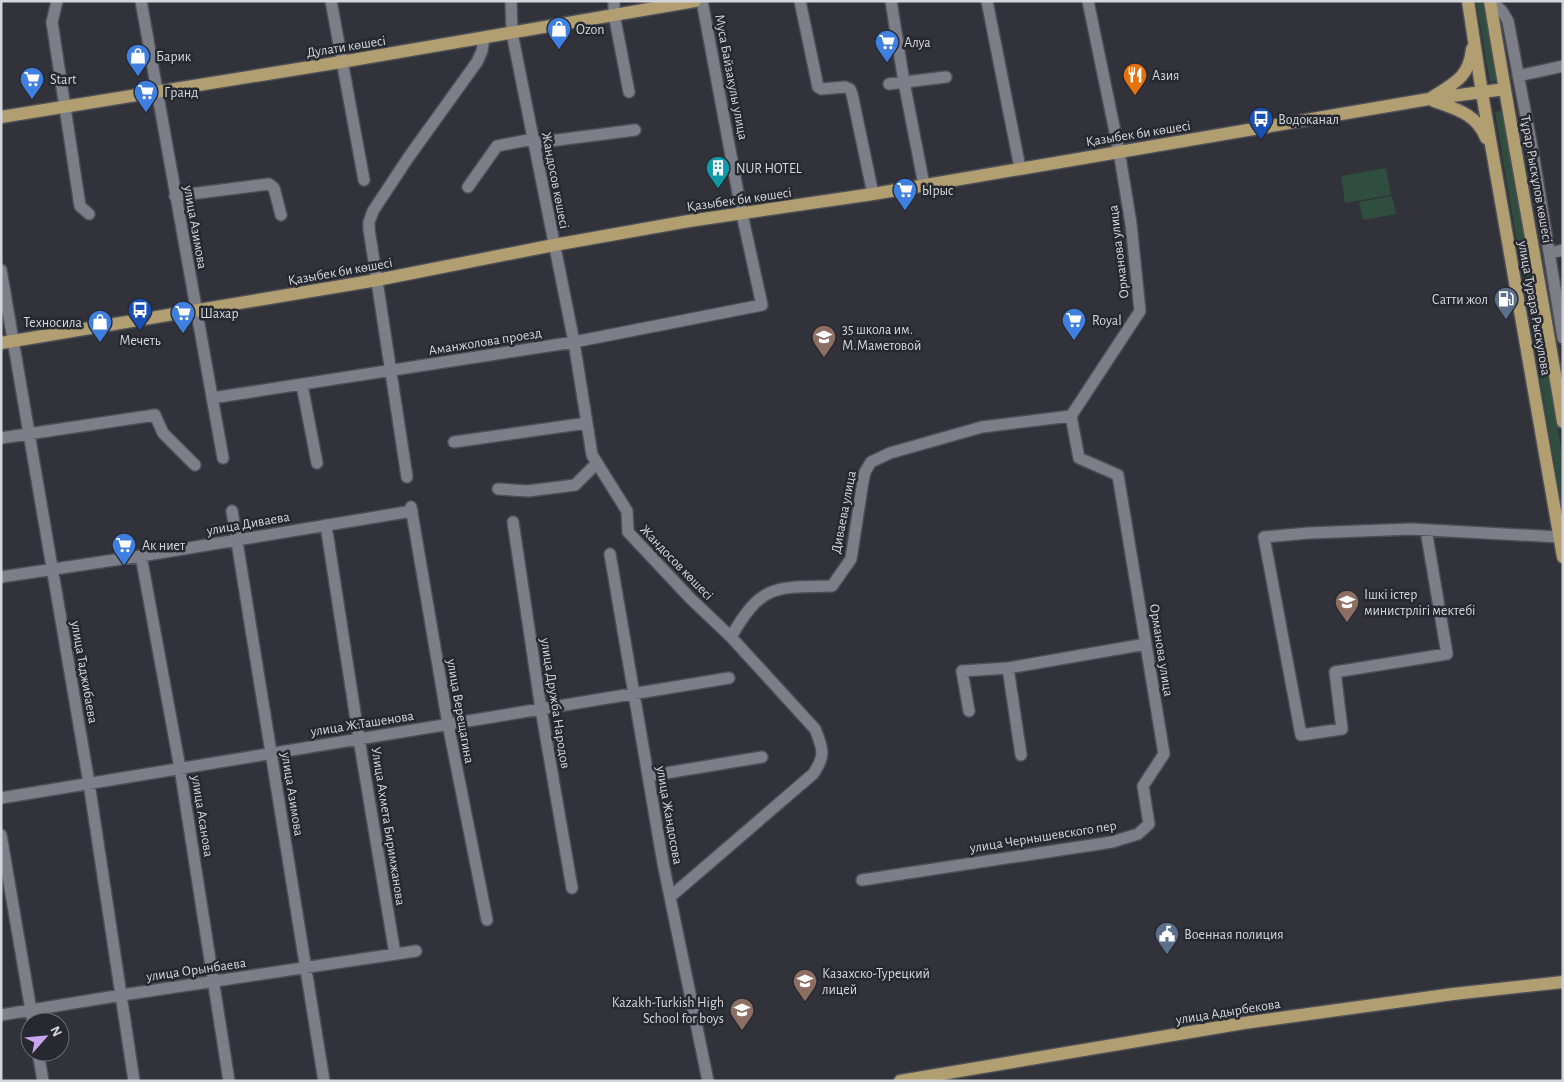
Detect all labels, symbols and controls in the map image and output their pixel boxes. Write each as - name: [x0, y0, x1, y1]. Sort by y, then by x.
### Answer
- street label: Муса Байзакулы улица: [712, 13, 750, 142]
- shop icon: Ozon: [546, 16, 572, 50]
- place label: Ozon: [576, 23, 604, 37]
- supermarket icon: Алуа: [874, 29, 900, 63]
- street label: Дулати көшесі: [305, 34, 387, 60]
- place label: Алуа: [904, 36, 931, 50]
- shop icon: Барик: [125, 43, 151, 77]
- place label: Барик: [156, 50, 192, 64]
- restaurant icon: Азия: [1122, 62, 1148, 96]
- supermarket icon: Start: [19, 66, 45, 100]
- place label: Азия: [1152, 69, 1179, 83]
- place label: Start: [50, 73, 77, 87]
- supermarket icon: Гранд: [133, 79, 159, 113]
- place label: Гранд: [164, 86, 198, 100]
- bus stop icon: Водоканал: [1248, 106, 1274, 140]
- place label: Водоканал: [1278, 113, 1339, 127]
- street label: Тұрар Рыскұлов көшесі: [1518, 114, 1554, 244]
- street label: Қазыбек би көшесі: [1085, 119, 1192, 149]
- street label: Жандосов көшесі: [539, 131, 571, 230]
- building icon: NUR HOTEL: [705, 155, 731, 189]
- place label: NUR HOTEL: [736, 162, 802, 176]
- supermarket icon: Ырыс: [892, 177, 918, 211]
- street label: улица Азимова: [181, 183, 209, 271]
- place label: Ырыс: [922, 184, 954, 198]
- street label: Қазыбек би көшесі: [686, 186, 793, 214]
- street label: Орманова улица: [1106, 204, 1132, 299]
- street label: улица Турара Рыскулова: [1515, 239, 1553, 377]
- street label: Қазыбек би көшесі: [287, 256, 394, 288]
- fuel station icon: Сатти жол: [1493, 286, 1519, 320]
- place label: Сатти жол: [1432, 293, 1488, 307]
- bus stop icon: Мечеть: [127, 297, 153, 331]
- supermarket icon: Шахар: [170, 300, 196, 334]
- place label: Шахар: [200, 307, 239, 321]
- supermarket icon: Royal: [1061, 307, 1087, 341]
- shop icon: Техносила: [87, 309, 113, 343]
- place label: Royal: [1092, 314, 1122, 328]
- place label: Техносила: [24, 316, 83, 330]
- place label: 35 школа им. М.Маметовой: [842, 323, 921, 353]
- school or university icon: 35 школа им. М.Маметовой: [811, 324, 837, 358]
- street label: Аманжолова проезд: [427, 326, 543, 358]
- place label: Мечеть: [119, 334, 161, 348]
- street label: Диваева улица: [829, 469, 859, 555]
- street label: улица Диваева: [205, 510, 291, 538]
- street label: Жандосов көшесі: [637, 522, 715, 603]
- supermarket icon: Ак ниет: [111, 532, 137, 566]
- place label: Ак ниет: [142, 539, 186, 553]
- place label: Ішкі істер министрлігі мектебі: [1364, 588, 1475, 618]
- school or university icon: Ішкі істер министрлігі мектебі: [1334, 589, 1360, 623]
- street label: Орманова улица: [1147, 603, 1175, 698]
- street label: улица Таджибаева: [68, 619, 100, 725]
- street label: улица Дружба Народов: [538, 636, 572, 770]
- street label: улица Верещагина: [444, 657, 476, 765]
- street label: улица Ж.Ташенова: [308, 709, 415, 739]
- street label: Улица Ахмета Биримжанова: [369, 746, 408, 907]
- street label: улица Азимова: [278, 750, 306, 838]
- street label: улица Жандосова: [653, 764, 685, 866]
- street label: улица Асанова: [188, 773, 215, 859]
- street label: улица Чернышевского пер: [968, 818, 1118, 856]
- public building icon: Военная полиция: [1154, 921, 1180, 955]
- place label: Военная полиция: [1184, 928, 1284, 942]
- street label: улица Орынбаева: [144, 956, 248, 984]
- place label: Казахско-Турецкий лицей: [822, 967, 930, 997]
- school or university icon: Казахско-Турецкий лицей: [792, 968, 818, 1002]
- place label: Kazakh-Turkish High School for boys: [612, 996, 724, 1026]
- school or university icon: Kazakh-Turkish High School for boys: [729, 997, 755, 1031]
- street label: улица Адырбекова: [1174, 997, 1282, 1027]
- north arrow: [20, 1012, 70, 1062]
- text: N: [47, 1024, 64, 1039]

